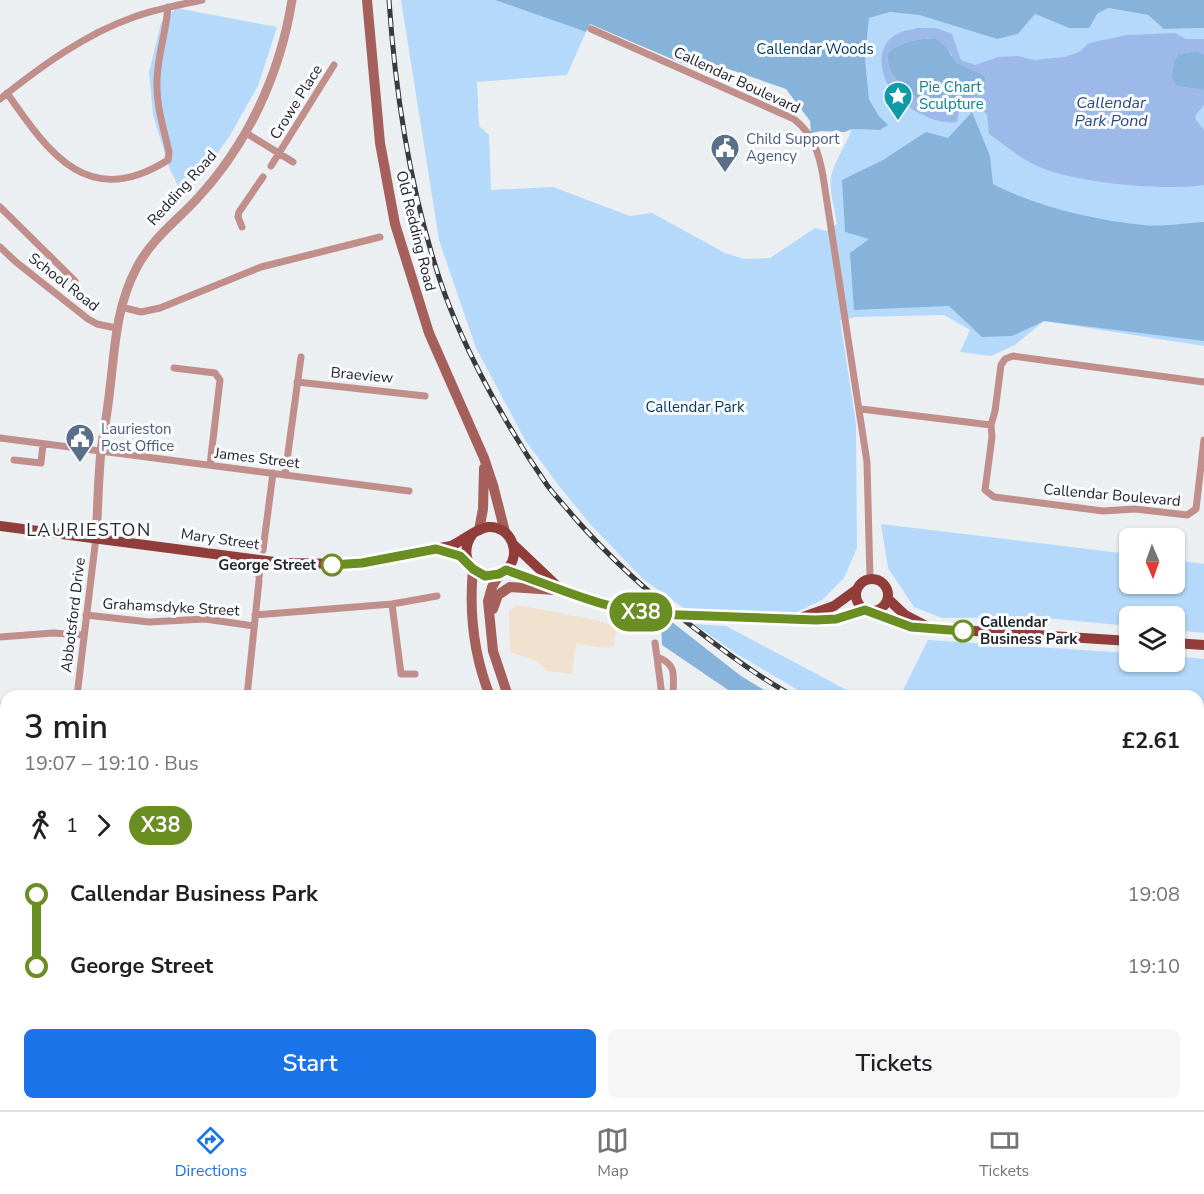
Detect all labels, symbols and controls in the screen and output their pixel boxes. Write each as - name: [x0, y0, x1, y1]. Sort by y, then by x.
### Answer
- park label: Callendar Woods: [756, 39, 874, 59]
- street label: Callendar Boulevard: [670, 42, 804, 118]
- street label: Crowe Place: [265, 61, 327, 143]
- place label: Pie Chart Sculpture: [919, 77, 984, 114]
- place icon: Pie Chart Sculpture: [882, 80, 914, 122]
- water label: Callendar Park Pond: [1074, 92, 1148, 132]
- place label: Child Support Agency: [746, 129, 840, 166]
- public building icon: Child Support Agency: [709, 132, 741, 174]
- street label: Redding Road: [143, 146, 221, 230]
- street label: Old Redding Road: [391, 169, 441, 293]
- street label: School Road: [25, 248, 103, 316]
- street label: Braeview: [330, 362, 395, 388]
- park label: Callendar Park: [646, 397, 745, 417]
- place label: Laurieston Post Office: [101, 419, 174, 456]
- public building icon: Laurieston Post Office: [64, 422, 96, 464]
- street label: James Street: [212, 443, 301, 473]
- street label: Callendar Boulevard: [1043, 479, 1181, 511]
- district label: LAURIESTON: [26, 518, 152, 542]
- street label: Mary Street: [179, 524, 261, 555]
- north arrow: [1119, 528, 1185, 594]
- map controls: [1119, 528, 1185, 672]
- marker: George Street: [321, 554, 343, 576]
- place label: George Street: [218, 555, 316, 575]
- street label: Abbotsford Drive: [56, 556, 90, 674]
- line badge: X38: [606, 592, 676, 632]
- street label: Grahamsdyke Street: [102, 593, 241, 621]
- text: X38: [621, 598, 661, 626]
- button: layers: [1119, 606, 1185, 672]
- place label: Callendar Business Park: [980, 612, 1078, 649]
- marker: Callendar Business Park: [952, 620, 974, 642]
- text: 3 min: [24, 705, 108, 750]
- text: £2.61: [1122, 726, 1180, 756]
- text: 19:07 – 19:10 · Bus: [24, 750, 199, 777]
- icon: walk: [24, 809, 57, 842]
- icon: forward: [87, 809, 120, 842]
- text: X38: [141, 811, 180, 839]
- text: 1: [66, 812, 78, 839]
- text: Callendar Business Park: [70, 879, 318, 909]
- text: 19:08: [1127, 881, 1180, 908]
- text: George Street: [70, 951, 213, 981]
- text: 19:10: [1127, 953, 1180, 980]
- button: Start: [24, 1029, 596, 1098]
- button: Tickets: [608, 1029, 1180, 1098]
- tab: Directions: [175, 1124, 247, 1182]
- tab: Map: [596, 1124, 629, 1182]
- tab: Tickets: [979, 1124, 1029, 1182]

